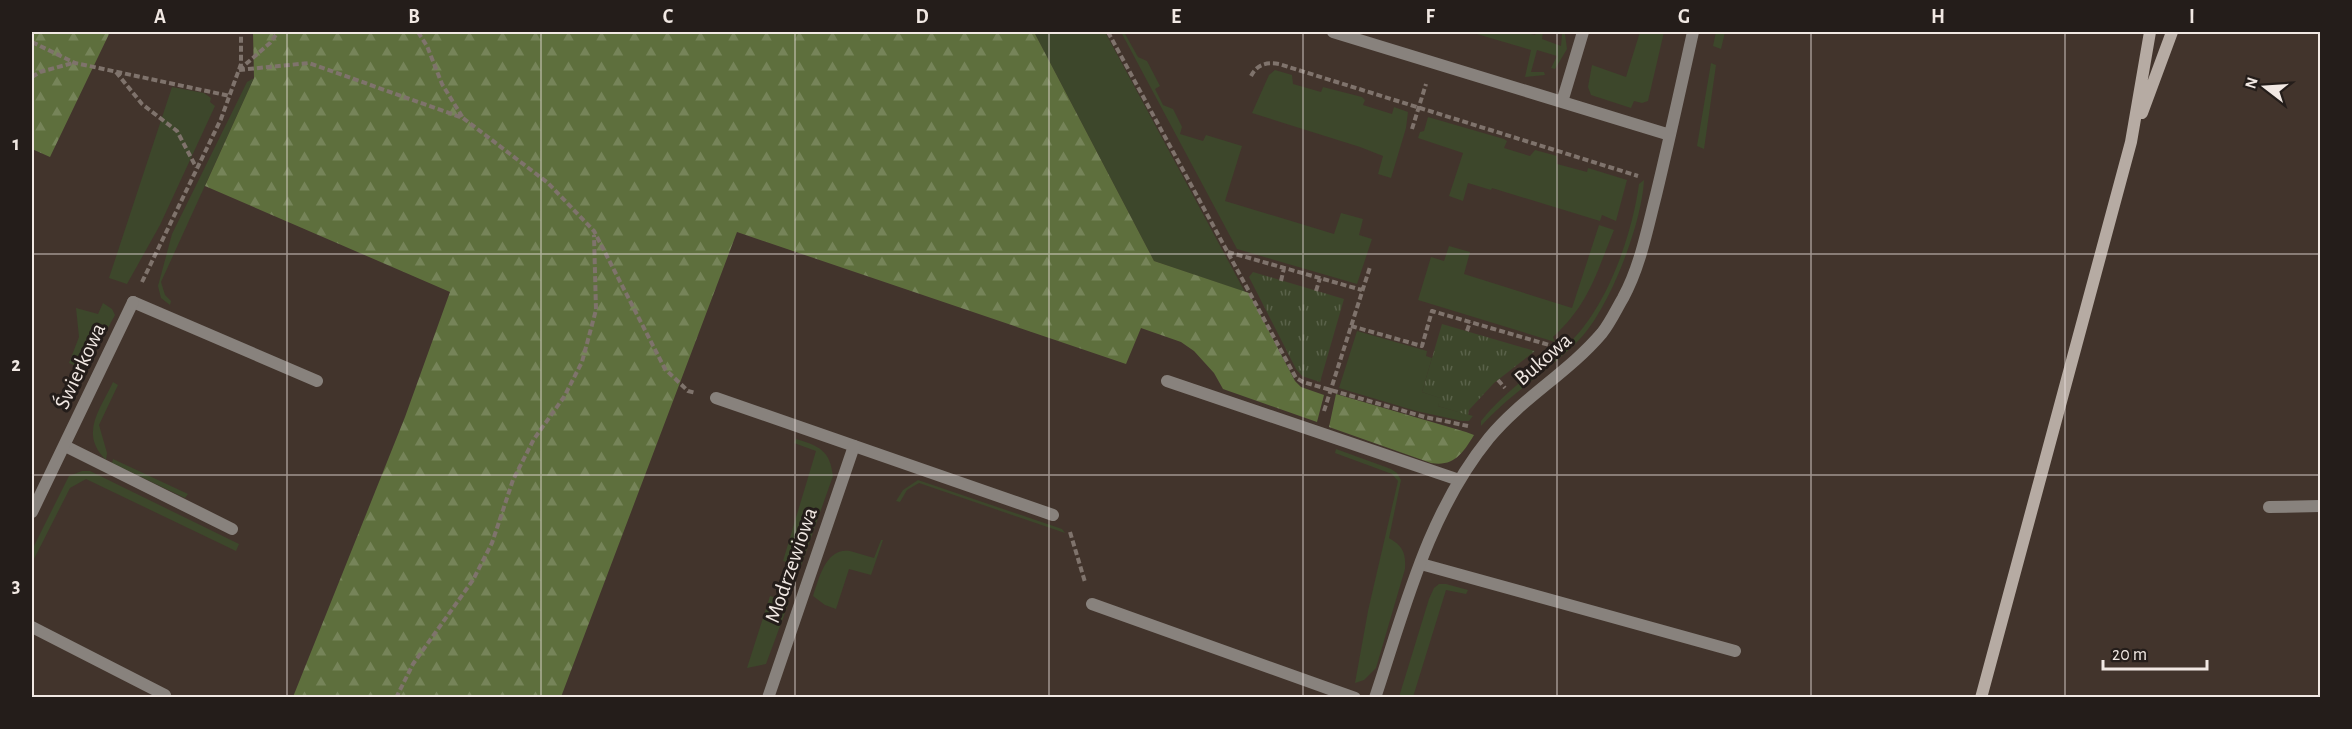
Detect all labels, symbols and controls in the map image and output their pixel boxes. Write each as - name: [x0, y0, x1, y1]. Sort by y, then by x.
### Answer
- text: A: [154, 7, 166, 27]
- text: B: [408, 7, 420, 27]
- text: C: [663, 7, 674, 27]
- text: D: [915, 7, 929, 27]
- text: E: [1171, 7, 1181, 27]
- text: F: [1425, 7, 1435, 27]
- text: G: [1678, 7, 1690, 27]
- text: H: [1931, 7, 1945, 27]
- text: I: [2189, 7, 2195, 27]
- north arrow: [2235, 57, 2295, 117]
- text: N: [2242, 75, 2261, 91]
- text: 1: [12, 134, 20, 154]
- street label: Świerkowa: [49, 319, 109, 412]
- street label: Bukowa: [1510, 328, 1576, 390]
- text: 2: [11, 355, 21, 375]
- street label: Modrzewiowa: [761, 504, 821, 626]
- text: 3: [12, 576, 20, 596]
- scale bar: [2103, 633, 2206, 671]
- text: 20 m: [2112, 646, 2147, 664]

